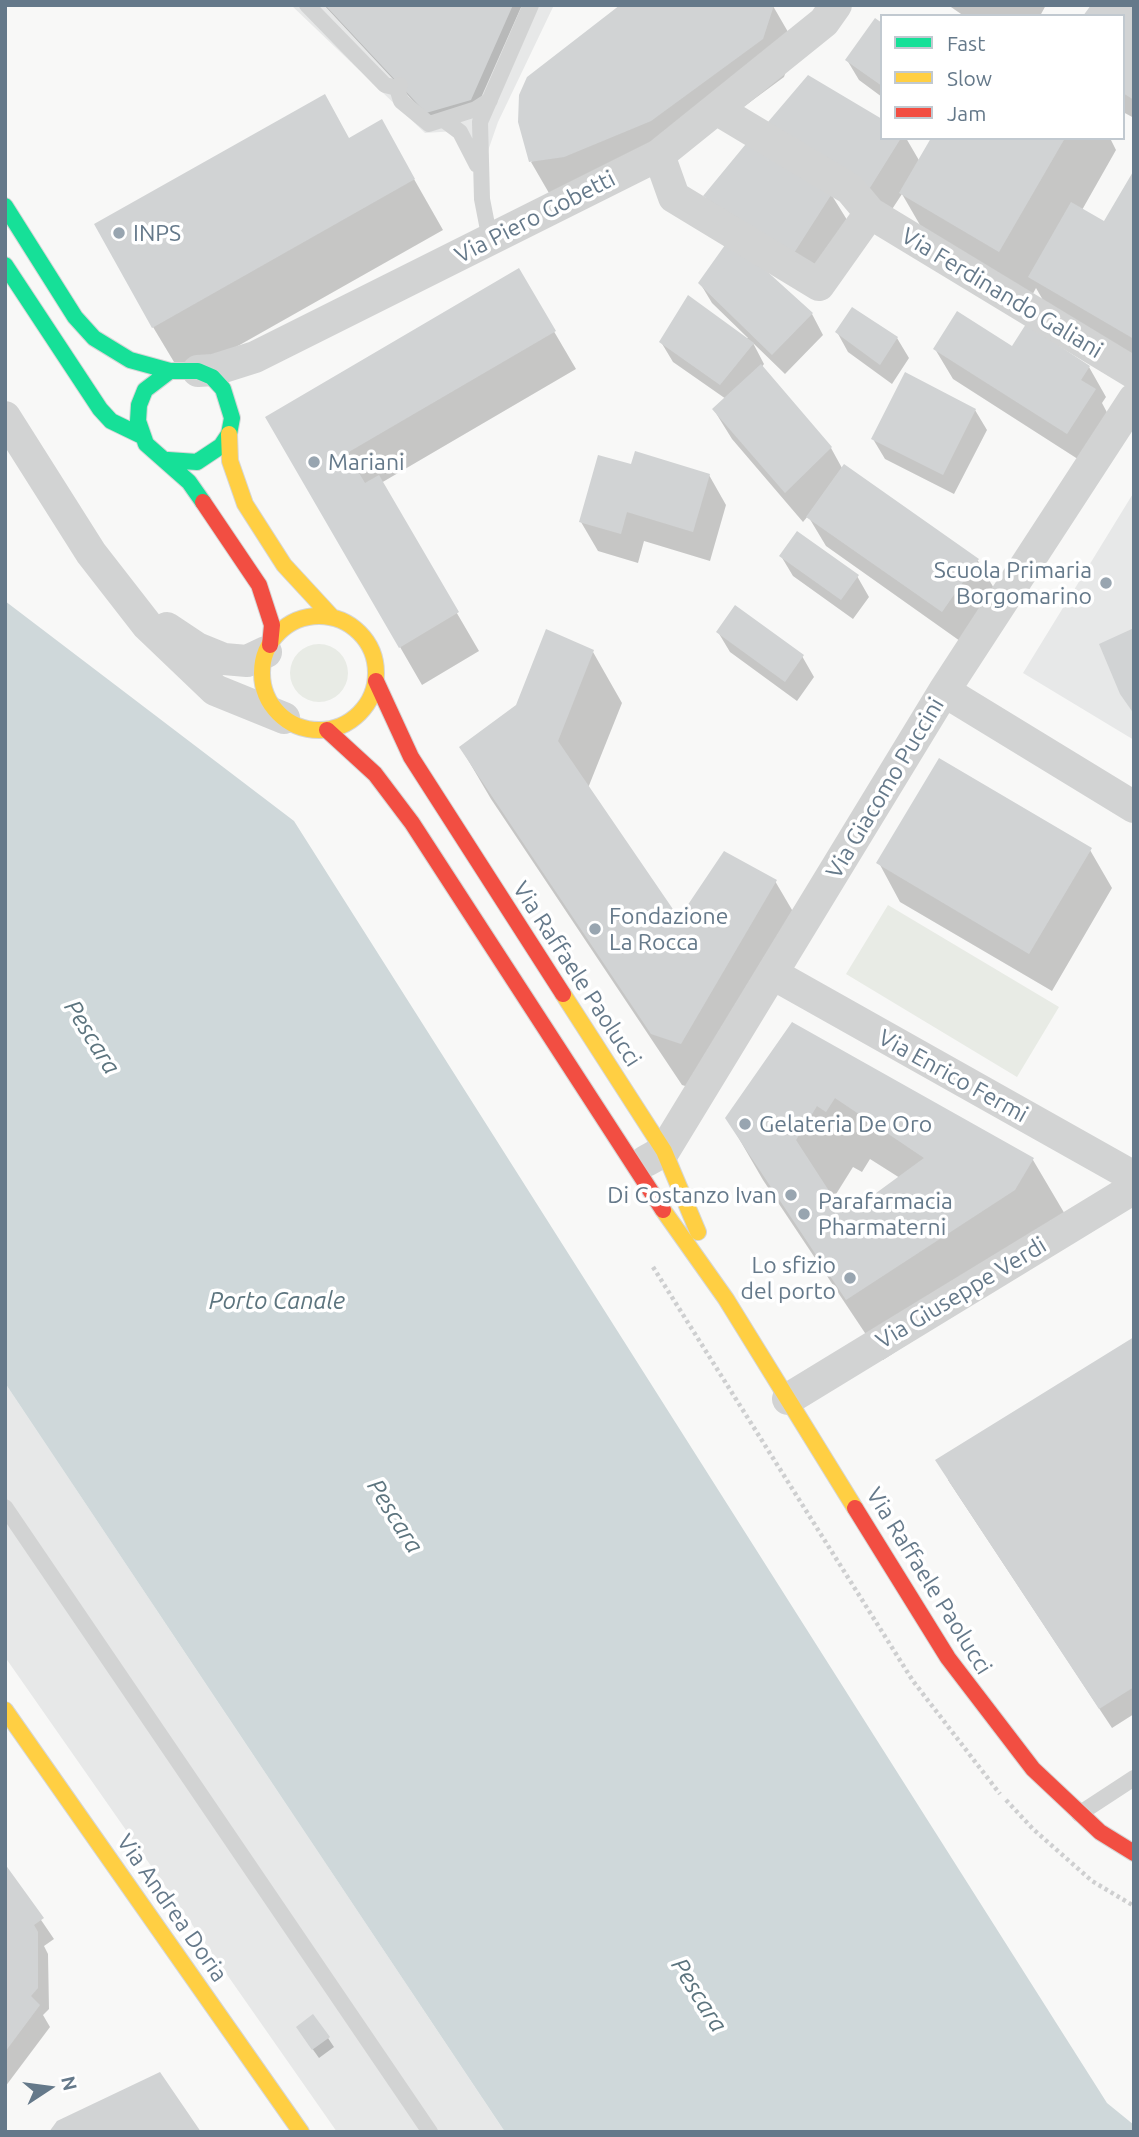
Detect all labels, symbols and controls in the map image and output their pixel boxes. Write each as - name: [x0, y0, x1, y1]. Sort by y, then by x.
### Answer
- legend: [880, 14, 1125, 140]
- text: Fast: [947, 31, 985, 55]
- text: Slow: [947, 66, 992, 90]
- text: Jam: [947, 101, 986, 125]
- street label: Via Piero Gobetti: [450, 165, 620, 269]
- place label: INPS: [133, 219, 181, 247]
- street label: Via Ferdinando Galiani: [896, 222, 1108, 364]
- marker: INPS: [111, 225, 127, 241]
- place label: Mariani: [328, 448, 405, 476]
- marker: Mariani: [306, 454, 322, 470]
- place label: Scuola Primaria Borgomarino: [934, 556, 1092, 610]
- marker: Scuola Primaria Borgomarino: [1098, 575, 1114, 591]
- street label: Via Giacomo Puccini: [820, 693, 950, 883]
- street label: Via Raffaele Paolucci: [507, 876, 647, 1072]
- place label: Fondazione La Rocca: [609, 902, 728, 956]
- marker: Fondazione La Rocca: [587, 921, 603, 937]
- water label: Pescara: [58, 995, 126, 1079]
- street label: Via Enrico Fermi: [873, 1024, 1033, 1128]
- place label: Gelateria De Oro: [759, 1110, 932, 1138]
- marker: Gelateria De Oro: [737, 1116, 753, 1132]
- place label: Di Costanzo Ivan: [607, 1181, 777, 1209]
- marker: Di Costanzo Ivan: [783, 1187, 799, 1203]
- place label: Parafarmacia Pharmaterni: [818, 1187, 953, 1241]
- marker: Parafarmacia Pharmaterni: [796, 1206, 812, 1222]
- street label: Via Giuseppe Verdi: [871, 1231, 1051, 1355]
- place label: Lo sfizio del porto: [740, 1251, 836, 1305]
- marker: Lo sfizio del porto: [842, 1270, 858, 1286]
- water label: Porto Canale: [209, 1287, 345, 1315]
- water label: Pescara: [361, 1474, 429, 1558]
- street label: Via Raffaele Paolucci: [860, 1483, 998, 1679]
- street label: Via Andrea Doria: [111, 1829, 233, 1987]
- water label: Pescara: [665, 1953, 733, 2037]
- north arrow: [14, 2053, 84, 2123]
- text: N: [57, 2074, 82, 2093]

